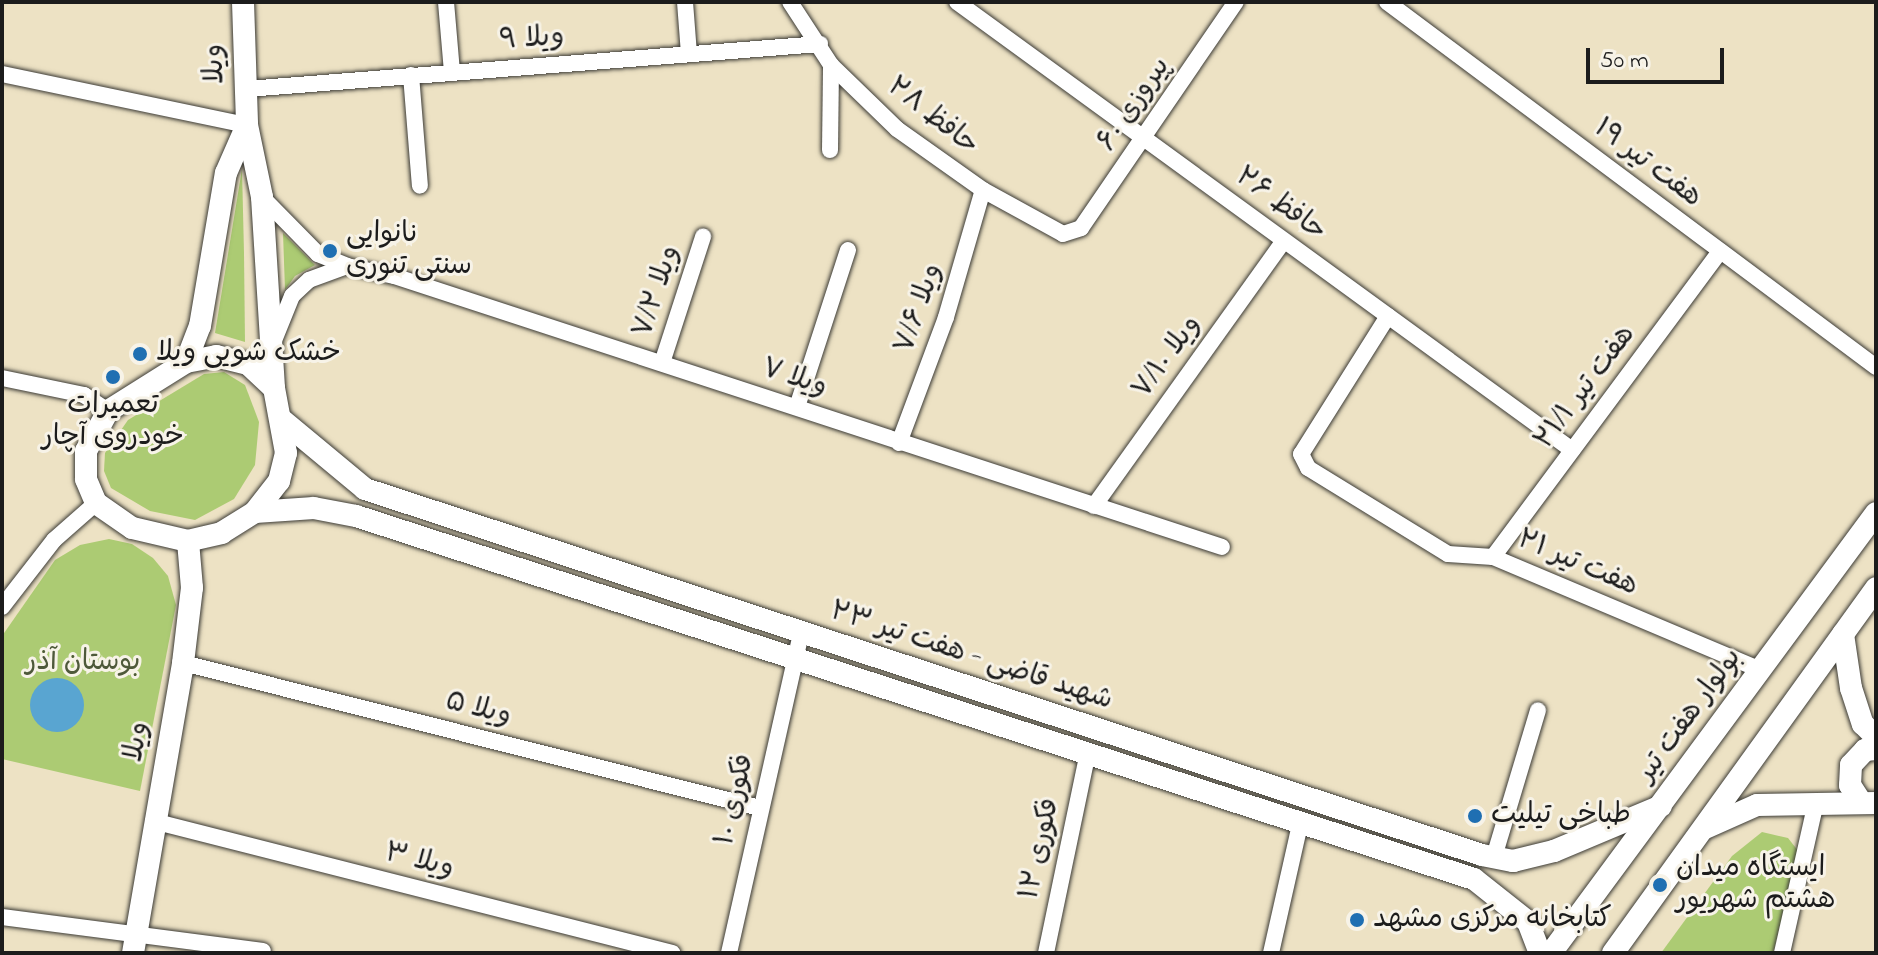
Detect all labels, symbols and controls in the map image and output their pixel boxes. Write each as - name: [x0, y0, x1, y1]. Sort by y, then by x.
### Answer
- street label: ویلا ۹: [499, 21, 565, 59]
- scale bar: [1590, 32, 1728, 82]
- street label: ویلا: [199, 43, 233, 85]
- text: 50 m: [1600, 44, 1649, 79]
- street label: پیروزی ۶۰: [1091, 52, 1179, 158]
- street label: حافظ ۲۸: [879, 71, 985, 163]
- street label: هفت تیر ۱۹: [1586, 112, 1708, 216]
- street label: حافظ ۲۶: [1228, 161, 1332, 249]
- place label: نانوایی سنتی تنوری: [346, 218, 472, 284]
- marker: نانوایی سنتی تنوری: [321, 242, 339, 260]
- street label: ویلا ۷/۲: [627, 242, 689, 342]
- street label: ویلا ۷/۶: [889, 260, 951, 358]
- street label: ویلا ۷/۱۰: [1127, 310, 1209, 406]
- street label: هفت تیر ۲۱/۱: [1528, 319, 1644, 457]
- place label: خشک شویی ویلا: [156, 337, 341, 371]
- marker: خشک شویی ویلا: [131, 345, 149, 363]
- street label: ویلا ۷: [757, 353, 831, 405]
- marker: تعمیرات خودروی آچار: [104, 368, 122, 386]
- place label: تعمیرات خودروی آچار: [42, 389, 184, 455]
- street label: هفت تیر ۲۱: [1512, 524, 1642, 604]
- street label: شهید قاضی - هفت تیر ۲۳: [825, 595, 1117, 719]
- street label: بولوار هفت تیر: [1630, 642, 1750, 790]
- park label: بوستان آذر: [26, 646, 140, 680]
- street label: ویلا ۵: [442, 686, 514, 734]
- street label: ویلا: [118, 719, 158, 765]
- street label: فکوری ۱۰: [709, 751, 763, 849]
- street label: فکوری ۱۲: [1014, 795, 1068, 903]
- place label: طباخی تیلیت: [1491, 799, 1631, 833]
- marker: طباخی تیلیت: [1466, 807, 1484, 825]
- street label: ویلا ۳: [381, 837, 457, 887]
- place label: ایستگاه میدان هشتم شهریور: [1676, 852, 1835, 918]
- marker: ایستگاه میدان هشتم شهریور: [1651, 876, 1669, 894]
- place label: کتابخانه مرکزی مشهد: [1373, 903, 1612, 937]
- marker: کتابخانه مرکزی مشهد: [1348, 911, 1366, 929]

